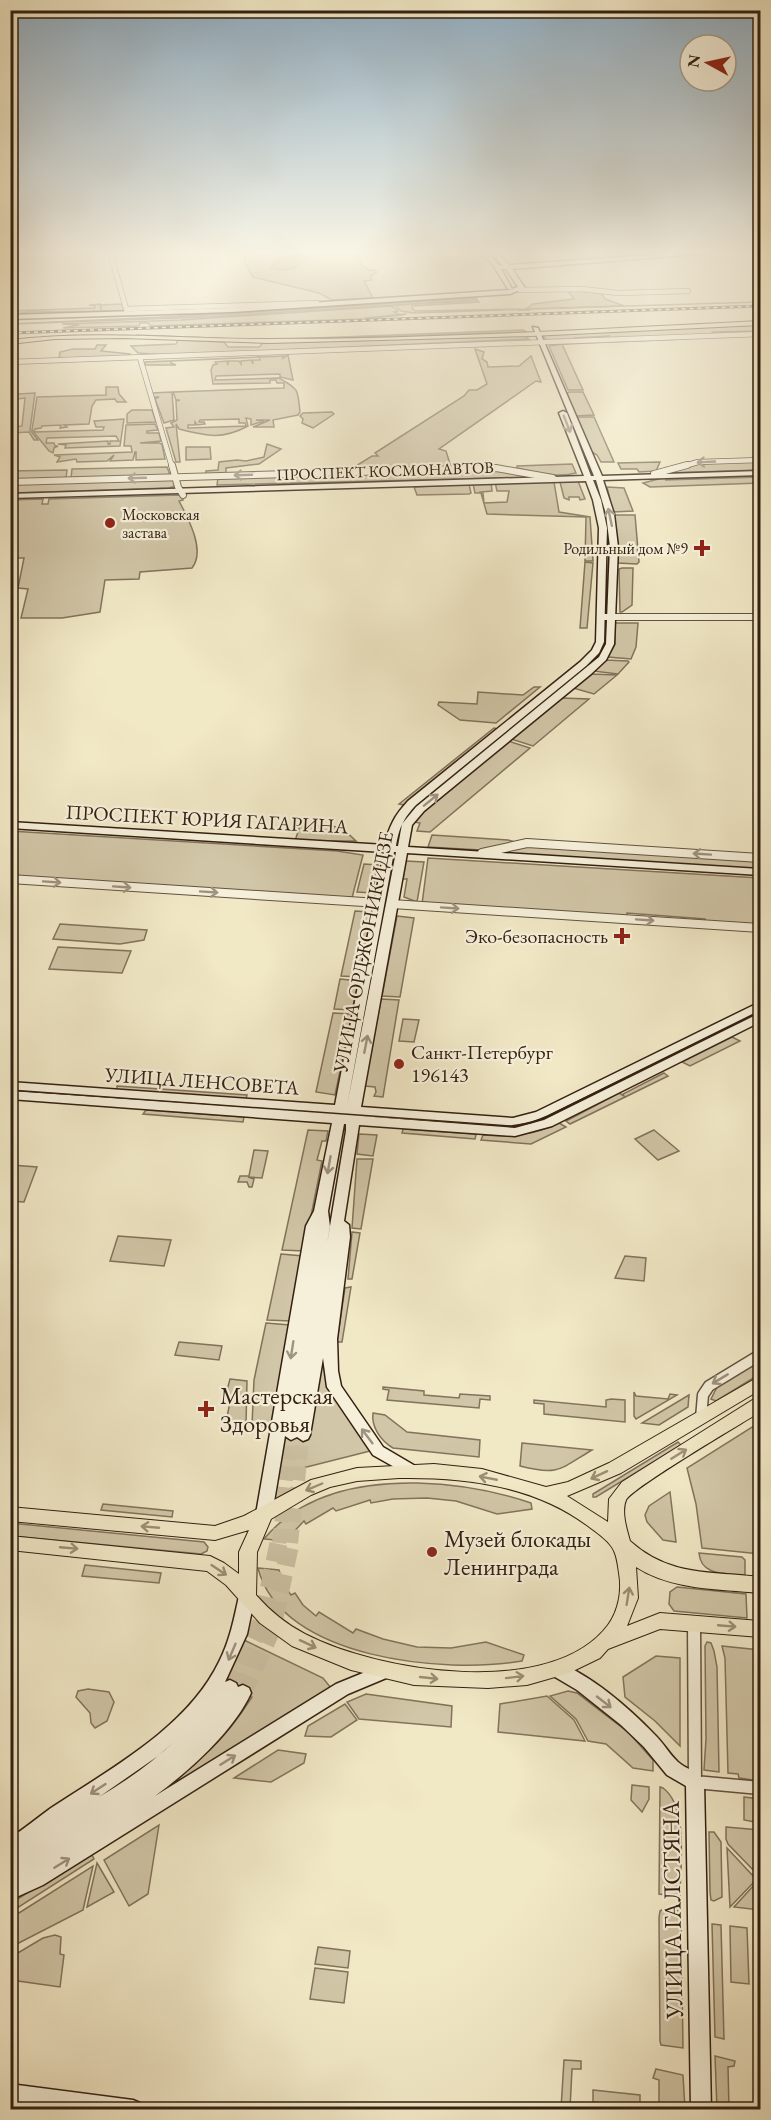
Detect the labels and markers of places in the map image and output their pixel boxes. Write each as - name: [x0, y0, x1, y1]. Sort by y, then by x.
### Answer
- place label: Московская застава: [122, 504, 200, 543]
- marker: Московская застава: [103, 516, 117, 530]
- place label: Родильный дом №9: [563, 538, 688, 559]
- marker: Родильный дом №9: [693, 539, 711, 557]
- place label: Эко-безопасность: [465, 923, 608, 949]
- marker: Эко-безопасность: [613, 927, 631, 945]
- place label: Санкт-Петербург 196143: [411, 1039, 553, 1088]
- marker: Санкт-Петербург 196143: [392, 1057, 406, 1071]
- place label: Мастерская Здоровья: [220, 1380, 333, 1439]
- marker: Мастерская Здоровья: [197, 1400, 215, 1418]
- place label: Музей блокады Ленинграда: [444, 1523, 592, 1582]
- marker: Музей блокады Ленинграда: [425, 1545, 439, 1559]

